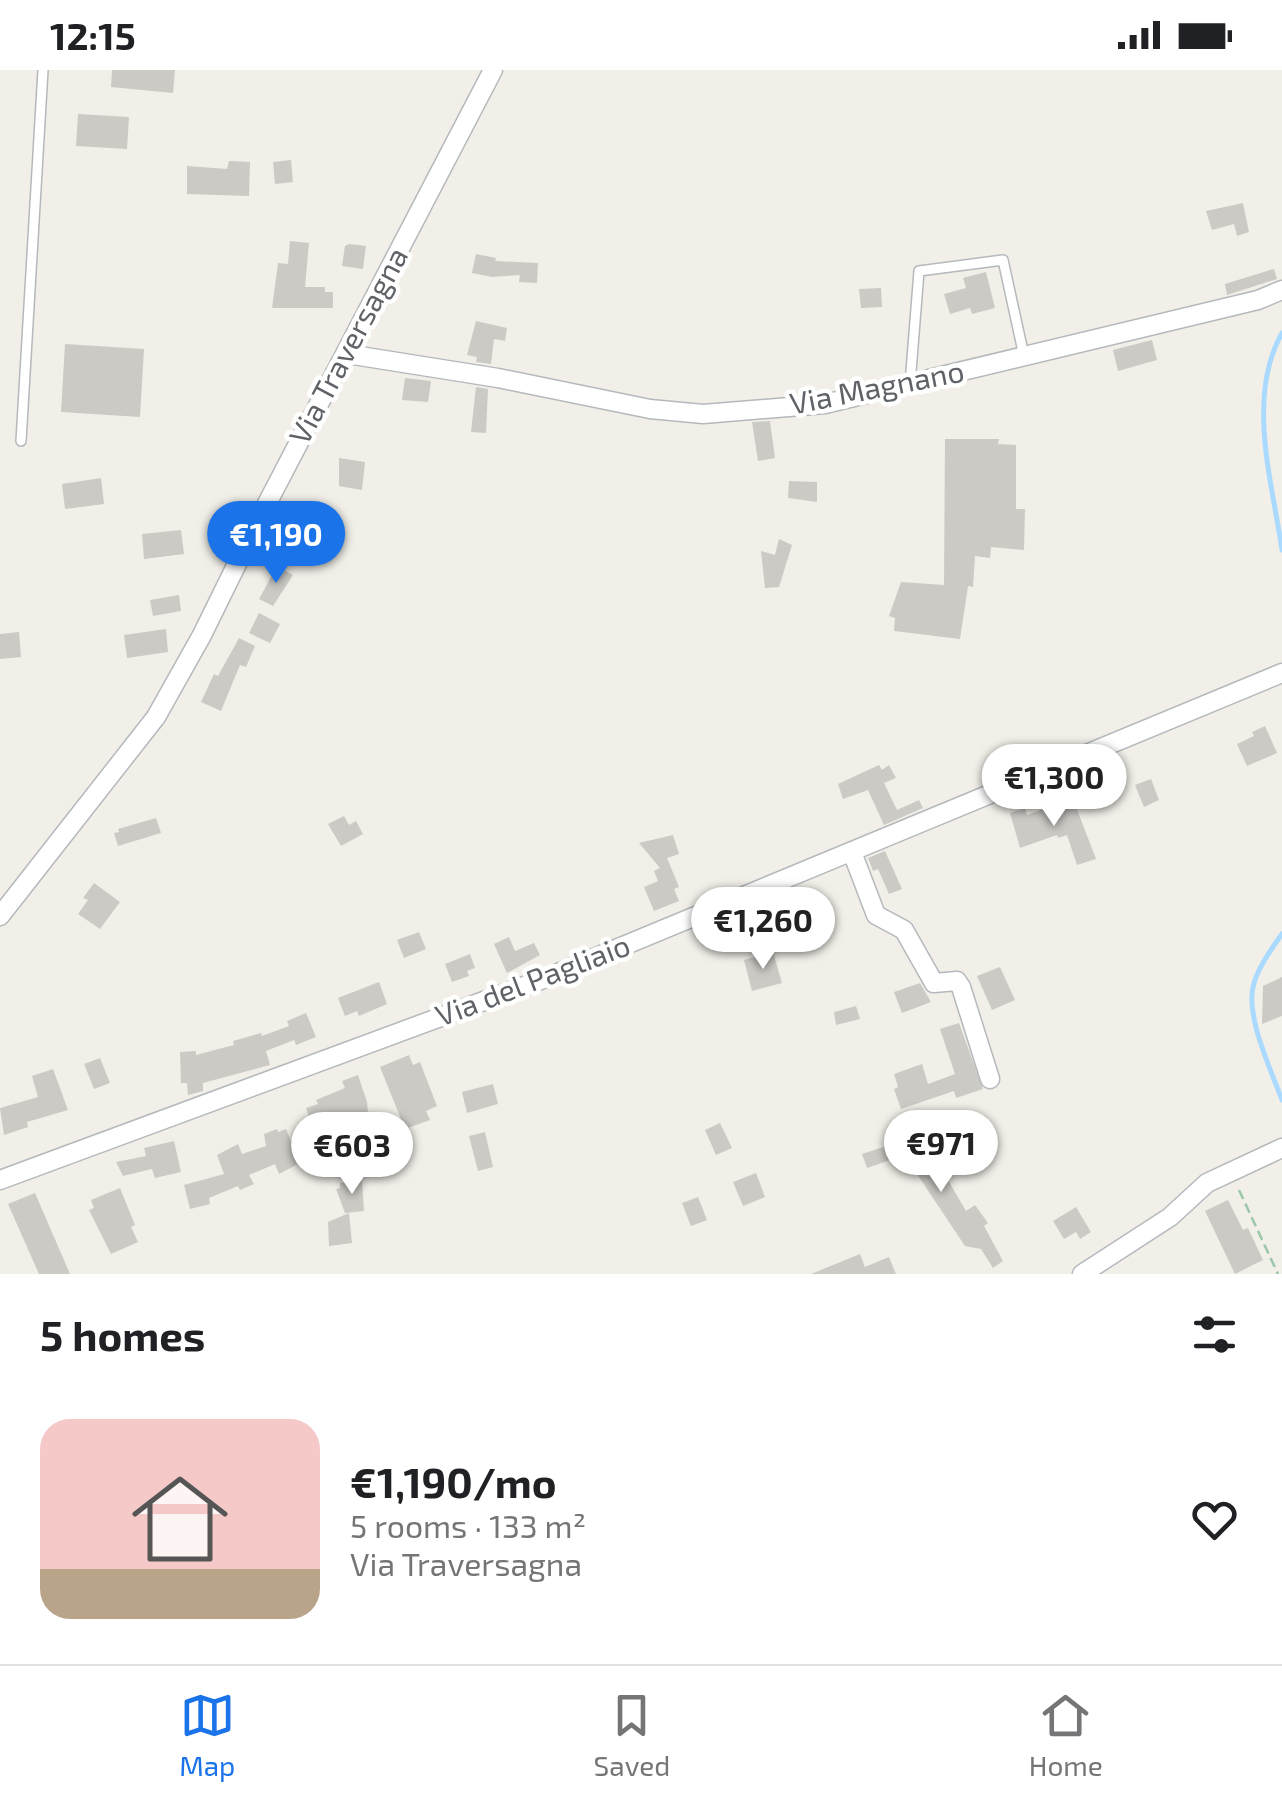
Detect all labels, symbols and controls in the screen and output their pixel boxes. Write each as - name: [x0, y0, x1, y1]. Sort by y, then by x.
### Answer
- text: 12:15: [50, 12, 136, 58]
- street label: Via Traversagna: [280, 241, 414, 450]
- street label: Via Magnano: [786, 352, 967, 421]
- pin: €1,190: [195, 501, 357, 586]
- text: €1,190: [229, 514, 323, 552]
- pin: €1,300: [973, 744, 1135, 829]
- text: €1,300: [1004, 757, 1104, 795]
- pin: €1,260: [682, 887, 844, 972]
- text: €1,260: [713, 900, 813, 938]
- street label: Via del Pagliaio: [430, 926, 634, 1033]
- pin: €971: [882, 1110, 1000, 1195]
- pin: €603: [293, 1112, 411, 1197]
- text: €971: [906, 1123, 976, 1161]
- text: €603: [313, 1125, 391, 1163]
- icon: filters: [1187, 1307, 1242, 1362]
- text: 5 homes: [40, 1309, 205, 1359]
- text: €1,190/mo: [350, 1456, 557, 1506]
- icon: home: [120, 1459, 240, 1579]
- icon: heart: [1187, 1492, 1242, 1547]
- text: 5 rooms · 133 m²: [350, 1506, 586, 1544]
- text: Via Traversagna: [350, 1544, 582, 1582]
- tab: Map: [179, 1688, 235, 1782]
- tab: Saved: [594, 1688, 670, 1782]
- tab: Home: [1029, 1688, 1103, 1782]

